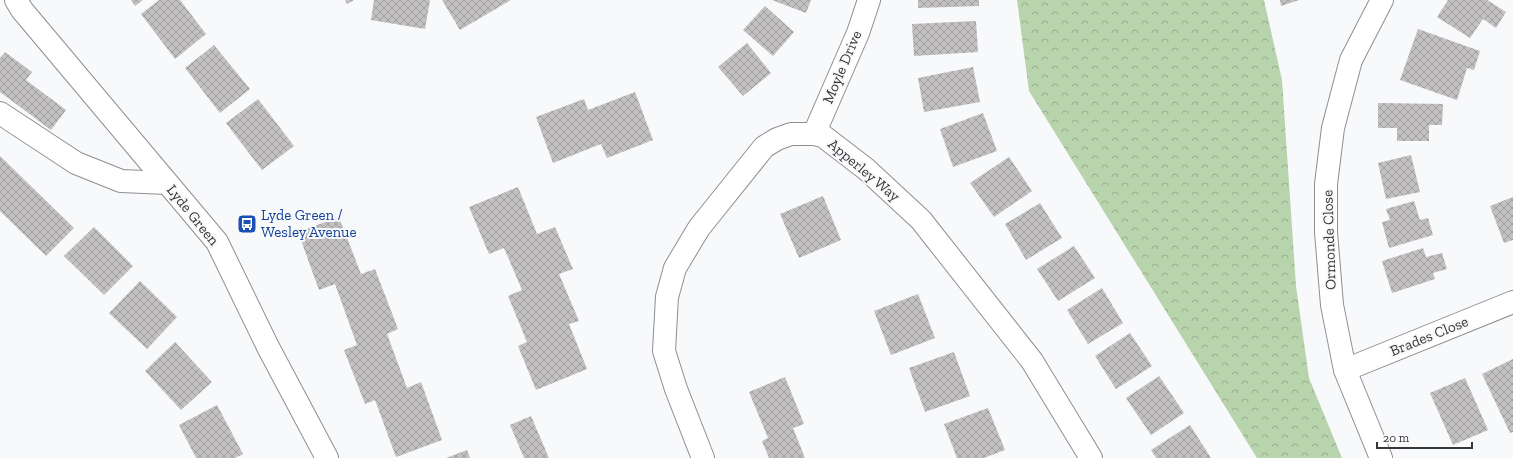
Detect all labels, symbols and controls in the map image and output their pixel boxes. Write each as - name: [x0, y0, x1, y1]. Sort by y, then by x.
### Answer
- street label: Moyle Drive: [819, 28, 865, 106]
- street label: Apperley Way: [824, 135, 904, 205]
- street label: Lyde Green: [163, 181, 223, 249]
- street label: Ormonde Close: [1318, 190, 1340, 290]
- place label: Lyde Green / Wesley Avenue: [261, 206, 357, 241]
- bus stop icon: Lyde Green / Wesley Avenue: [236, 213, 258, 235]
- street label: Brades Close: [1387, 312, 1471, 360]
- scale bar: [1377, 424, 1472, 450]
- text: 20 m: [1383, 431, 1410, 445]

